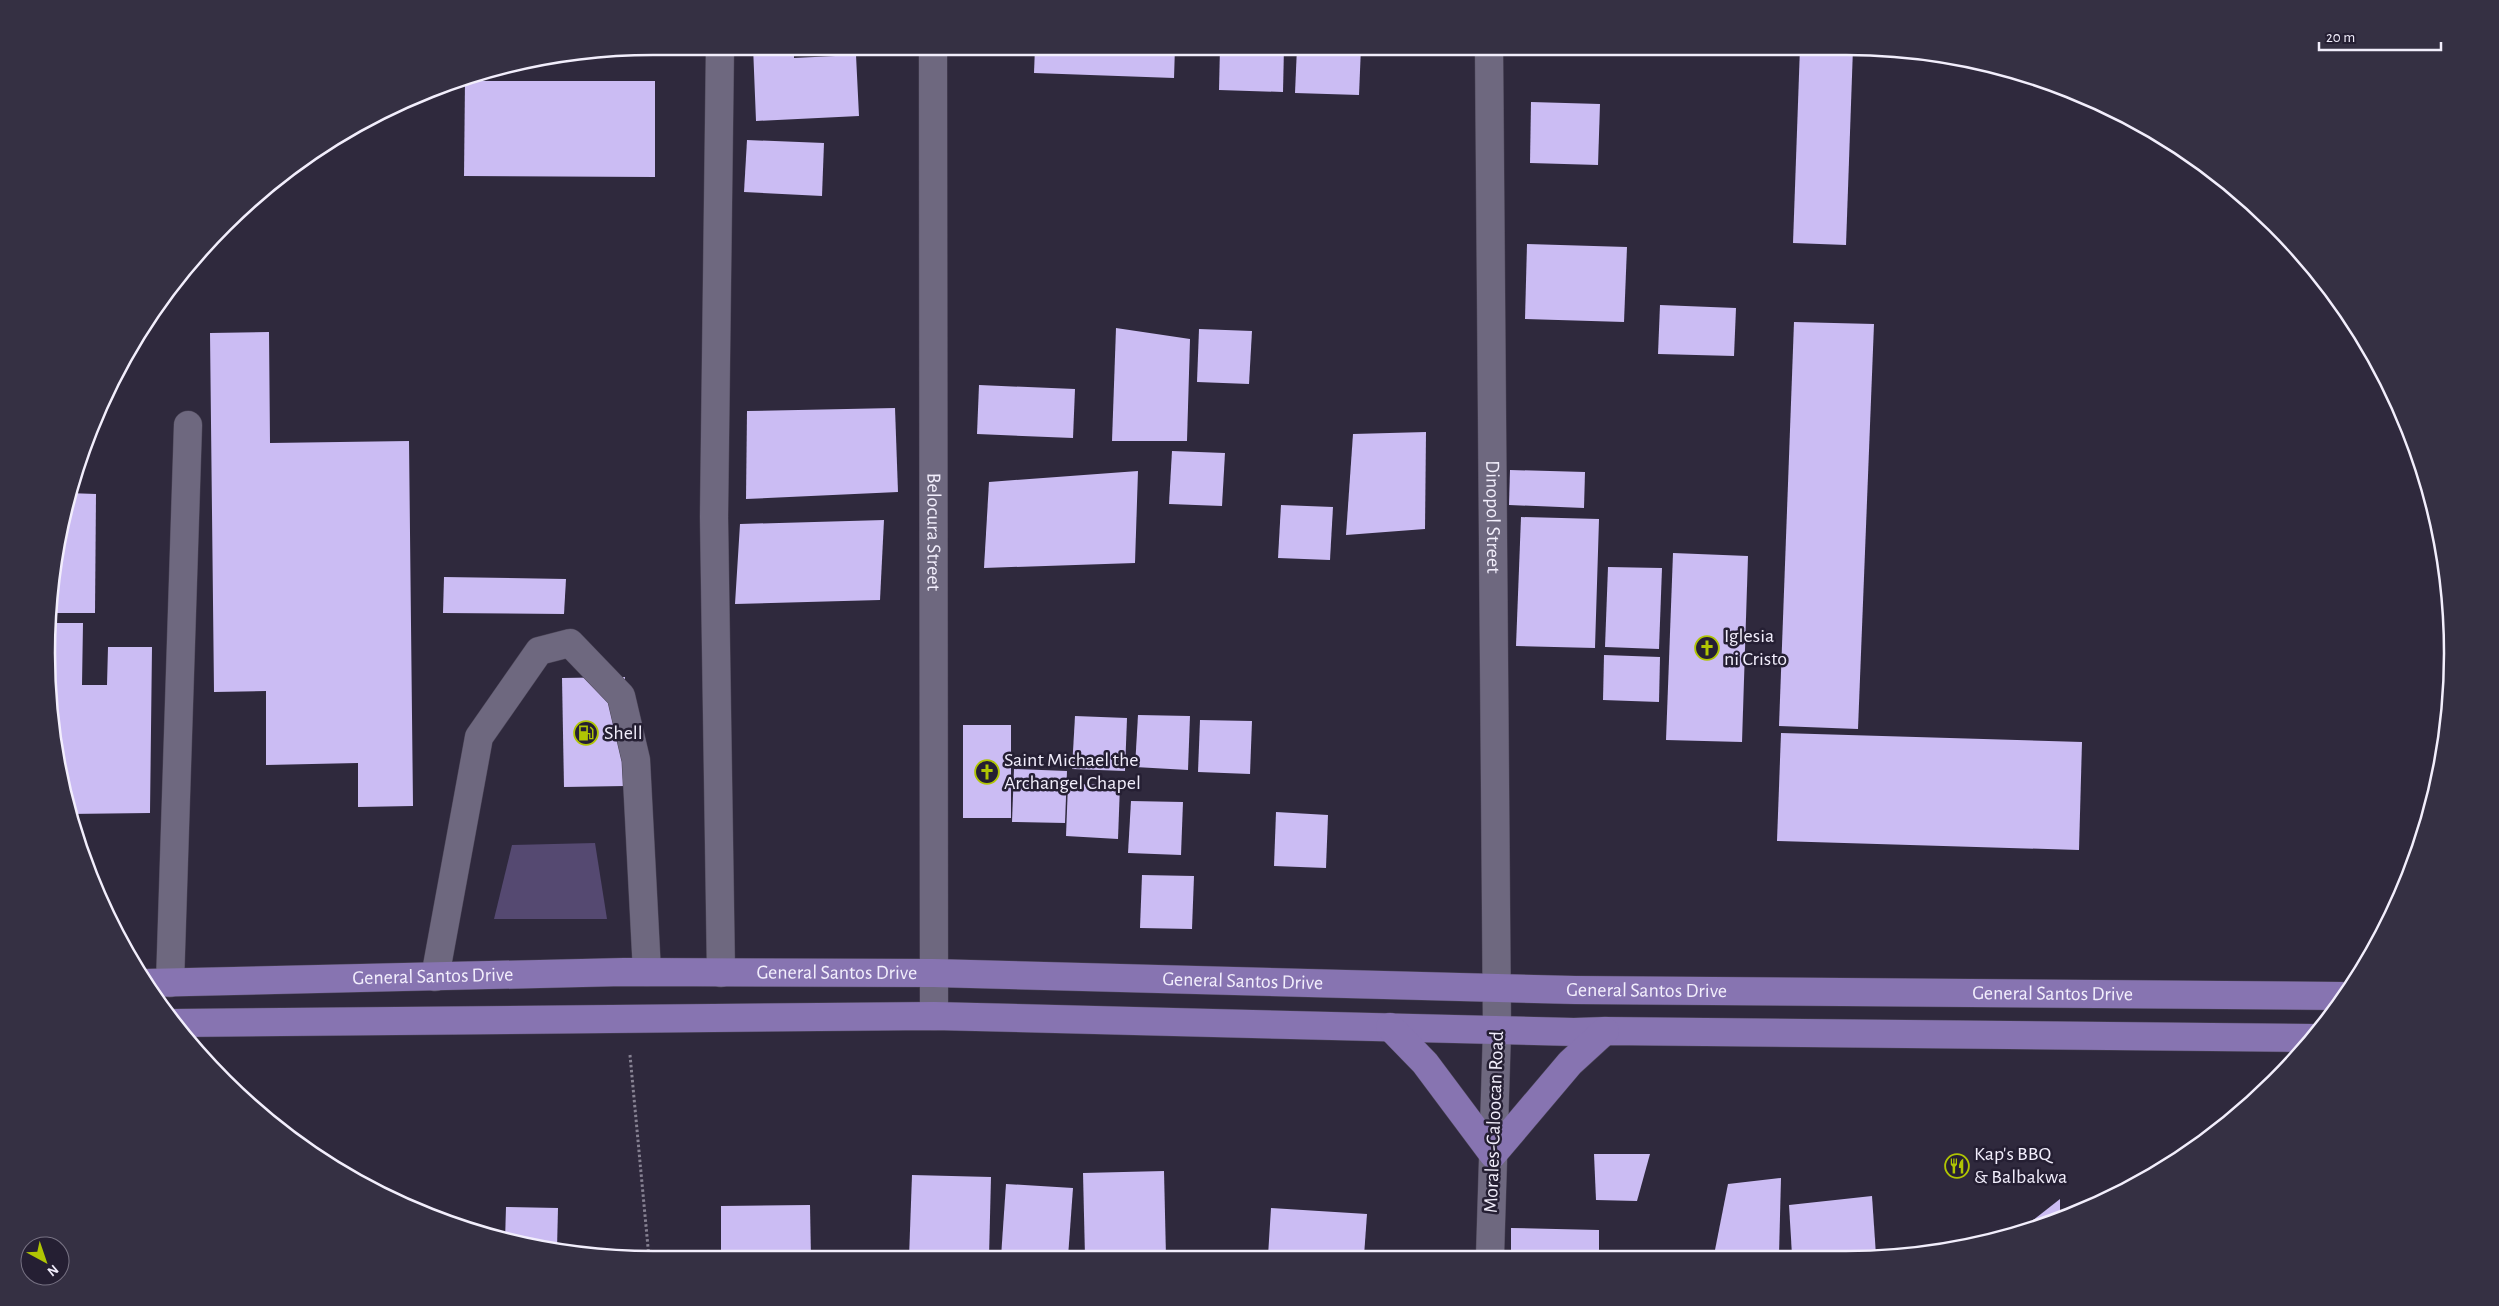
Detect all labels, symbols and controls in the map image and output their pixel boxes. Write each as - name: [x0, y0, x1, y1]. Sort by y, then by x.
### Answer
- scale bar: [2319, 20, 2442, 52]
- text: 20 m: [2326, 30, 2355, 45]
- street label: Dinopol Street: [1482, 460, 1503, 574]
- street label: Belocura Street: [923, 473, 944, 592]
- place label: Iglesia ni Cristo: [1724, 626, 1787, 669]
- church icon: Iglesia ni Cristo: [1694, 635, 1720, 661]
- fuel station icon: Shell: [573, 720, 599, 746]
- place label: Shell: [604, 723, 643, 743]
- place label: Saint Michael the Archangel Chapel: [1004, 750, 1141, 793]
- church icon: Saint Michael the Archangel Chapel: [974, 759, 1000, 785]
- street label: General Santos Drive: [756, 962, 917, 983]
- street label: General Santos Drive: [352, 965, 514, 988]
- street label: General Santos Drive: [1162, 969, 1323, 993]
- street label: General Santos Drive: [1566, 980, 1727, 1001]
- street label: General Santos Drive: [1972, 983, 2133, 1004]
- street label: Morales-Caloocan Road: [1481, 1031, 1507, 1213]
- place label: Kap's BBQ & Balbakwa: [1974, 1144, 2067, 1187]
- restaurant icon: Kap's BBQ & Balbakwa: [1944, 1153, 1970, 1179]
- north arrow: [20, 1236, 70, 1286]
- text: N: [44, 1262, 61, 1279]

